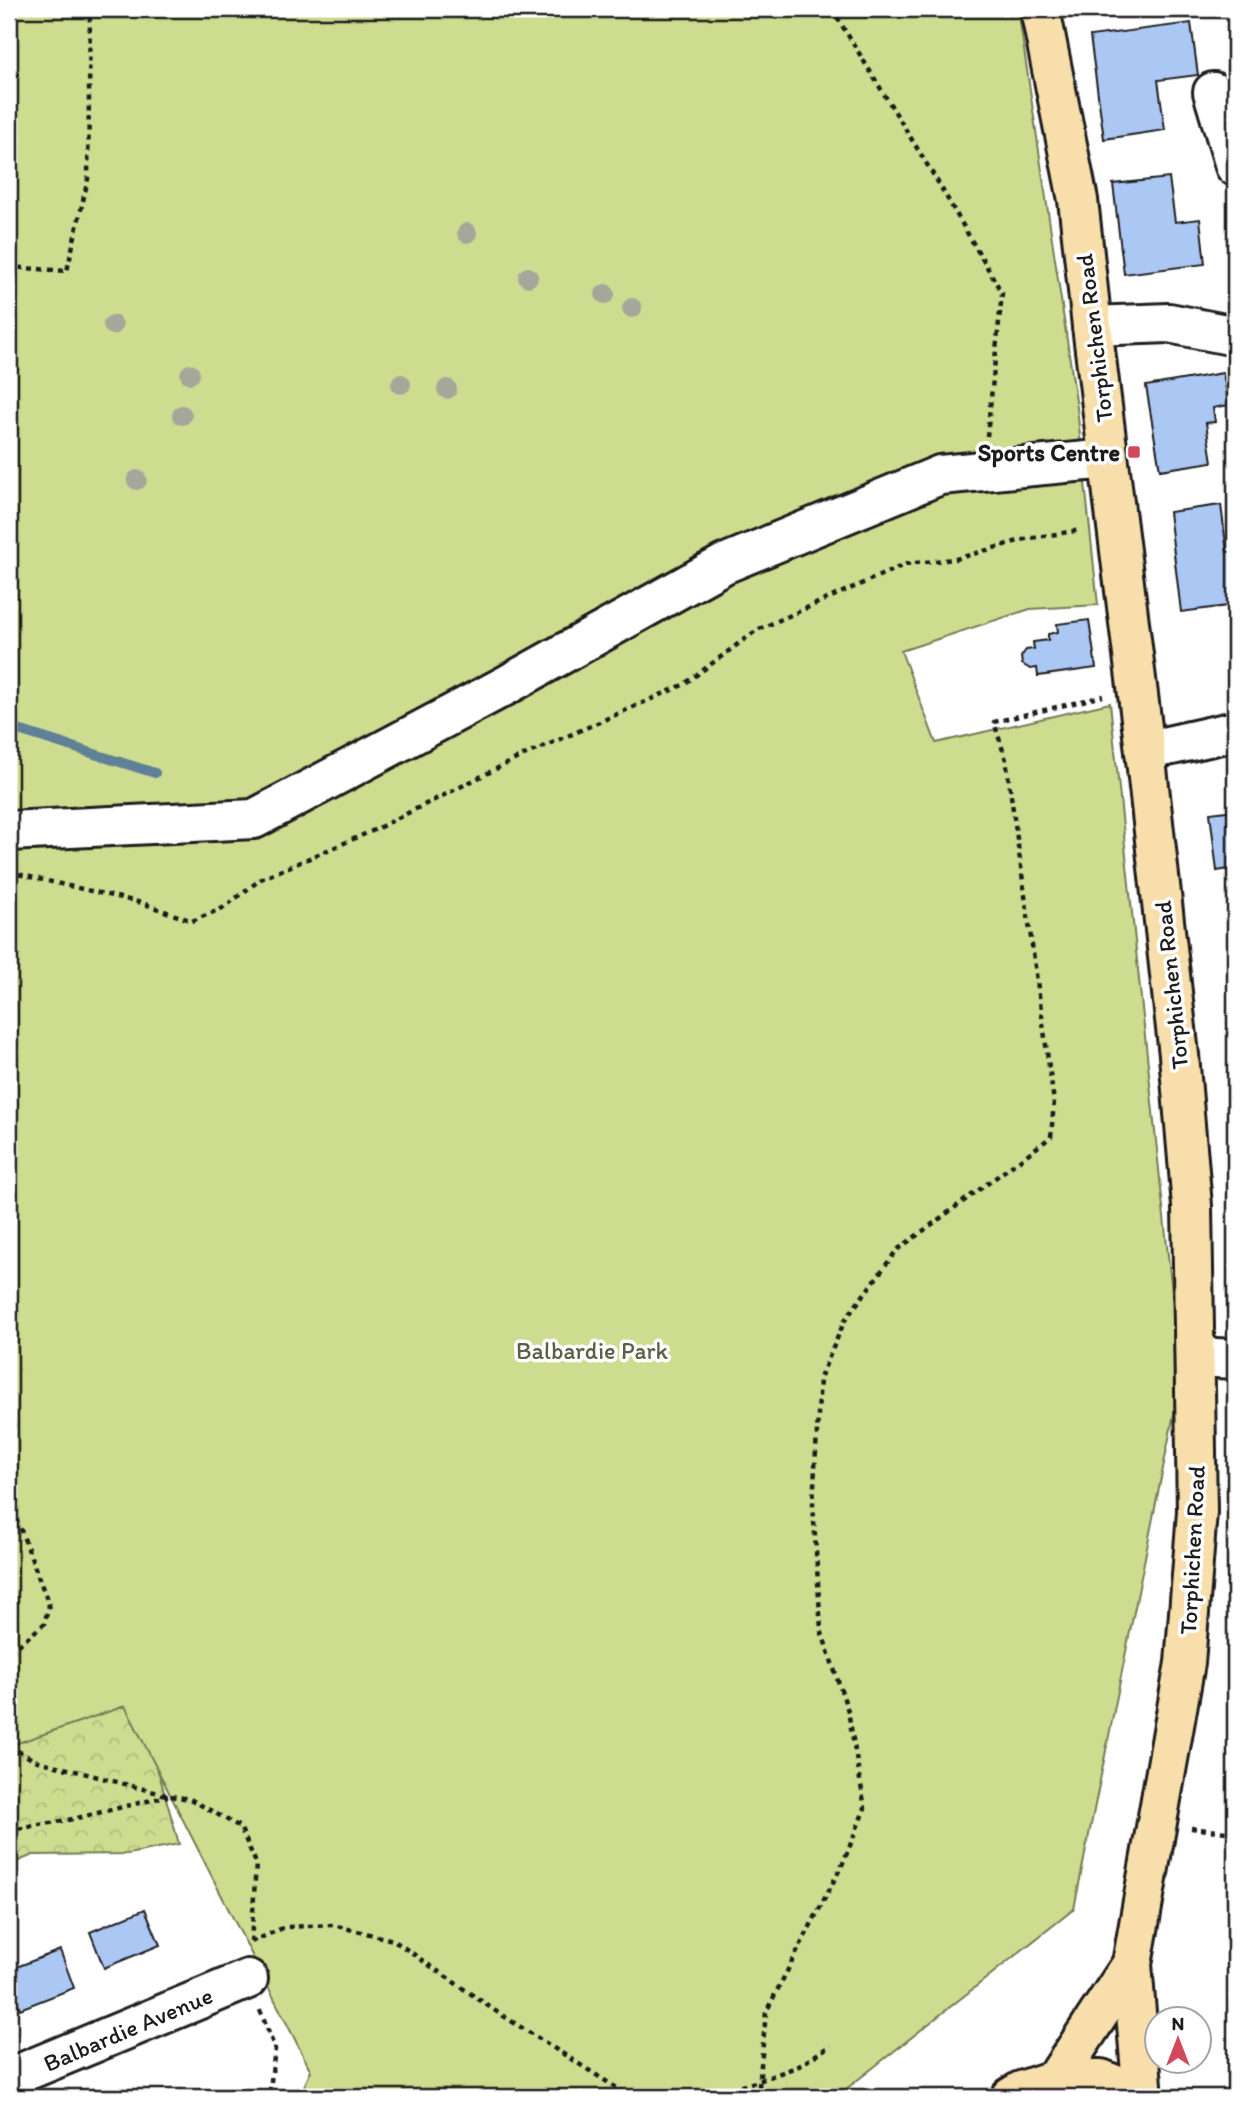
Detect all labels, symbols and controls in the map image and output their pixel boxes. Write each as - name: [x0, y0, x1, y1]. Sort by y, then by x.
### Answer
- street label: Torphichen Road: [1069, 252, 1119, 424]
- place label: Sports Centre: [978, 438, 1120, 468]
- marker: Sports Centre: [1126, 444, 1142, 460]
- street label: Torphichen Road: [1148, 899, 1194, 1071]
- park label: Balbardie Park: [516, 1336, 668, 1365]
- street label: Torphichen Road: [1173, 1465, 1211, 1635]
- street label: Balbardie Avenue: [39, 1980, 217, 2078]
- north arrow: [1142, 2004, 1212, 2074]
- text: N: [1172, 2012, 1184, 2035]

